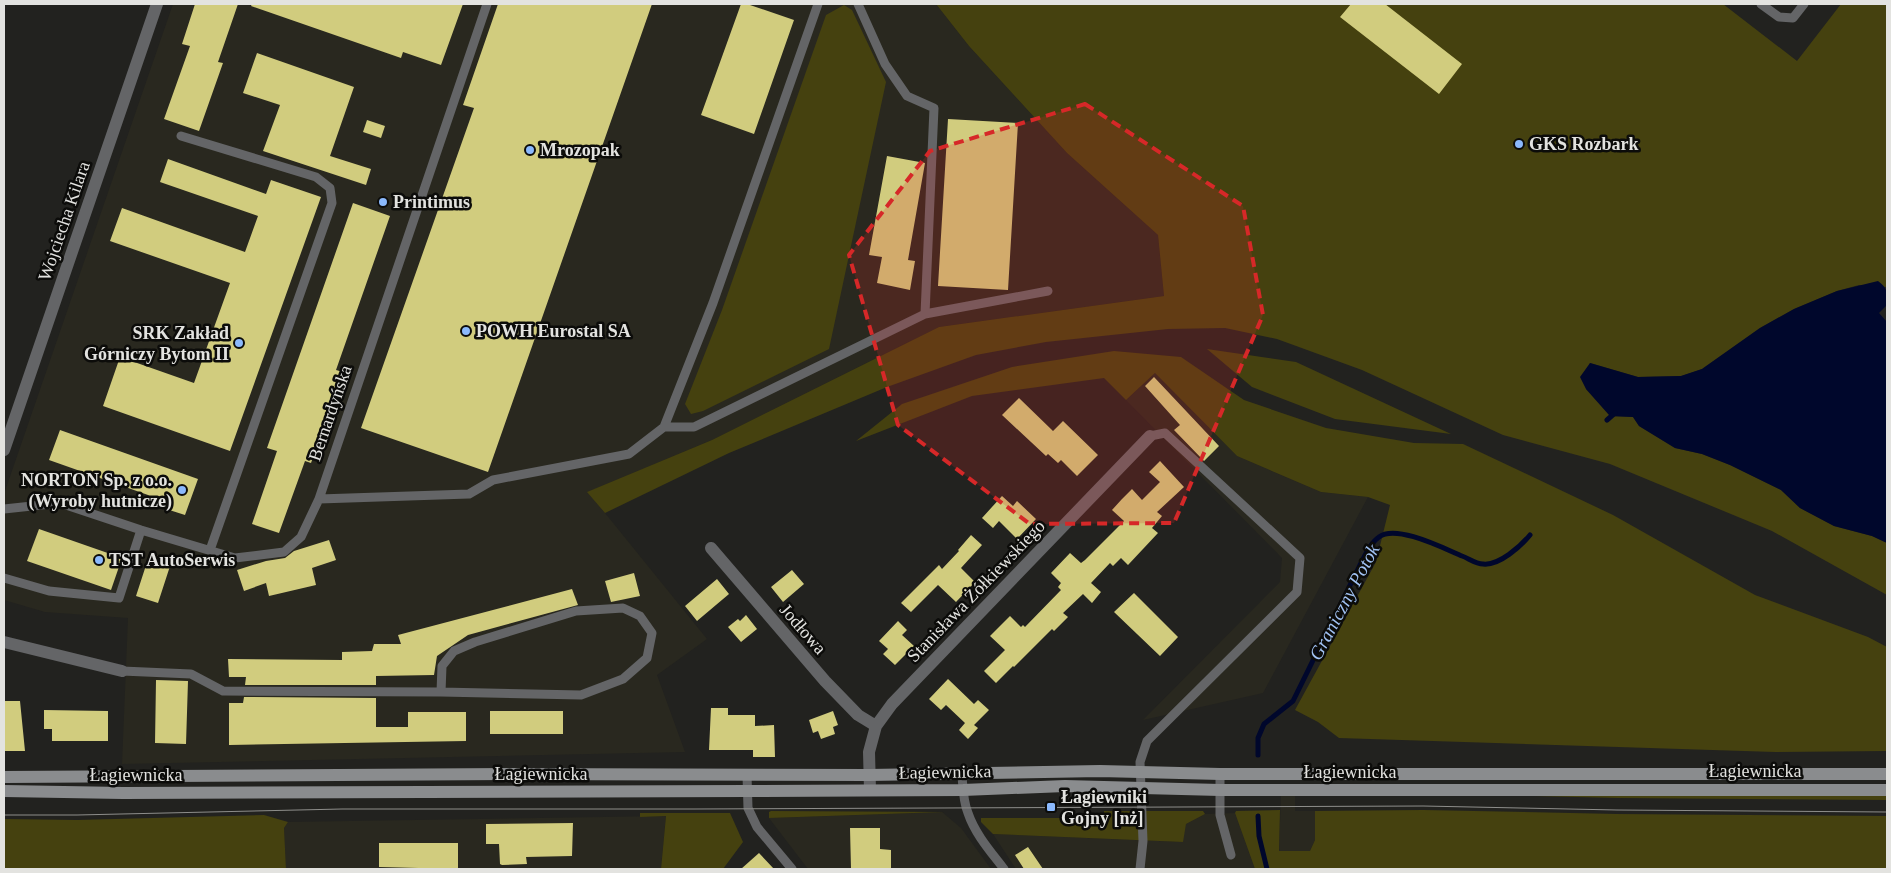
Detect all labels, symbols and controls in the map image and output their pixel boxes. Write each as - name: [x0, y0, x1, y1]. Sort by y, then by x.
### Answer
- place label: GKS Rozbark: [1529, 134, 1639, 154]
- marker: GKS Rozbark: [1513, 138, 1525, 150]
- place label: Mrozopak: [540, 140, 620, 160]
- marker: Mrozopak: [524, 144, 536, 156]
- street label: Wojciecha Kilara: [34, 159, 94, 283]
- place label: Printimus: [393, 192, 470, 212]
- marker: Printimus: [377, 196, 389, 208]
- place label: POWH Eurostal SA: [476, 321, 631, 341]
- place label: SRK Zakład Górniczy Bytom II: [84, 323, 229, 364]
- marker: POWH Eurostal SA: [460, 325, 472, 337]
- marker: SRK Zakład Górniczy Bytom II: [233, 337, 245, 349]
- street label: Bernardyńska: [304, 362, 356, 464]
- place label: NORTON Sp. z o.o. (Wyroby hutnicze): [21, 470, 172, 512]
- marker: NORTON Sp. z o.o. (Wyroby hutnicze): [176, 484, 188, 496]
- street label: Stanisława Żółkiewskiego: [903, 516, 1049, 666]
- water label: Graniczny Potok: [1305, 540, 1384, 664]
- place label: TST AutoSerwis: [109, 550, 235, 570]
- marker: TST AutoSerwis: [93, 554, 105, 566]
- street label: Jodłowa: [776, 600, 830, 658]
- street label: Łagiewnicka: [898, 761, 992, 783]
- street label: Łagiewnicka: [1709, 761, 1801, 781]
- street label: Łagiewnicka: [1304, 762, 1396, 782]
- street label: Łagiewnicka: [495, 764, 587, 784]
- street label: Łagiewnicka: [90, 765, 182, 785]
- place label: Łagiewniki Gojny [nż]: [1061, 787, 1147, 828]
- marker: Łagiewniki Gojny [nż]: [1045, 801, 1057, 813]

